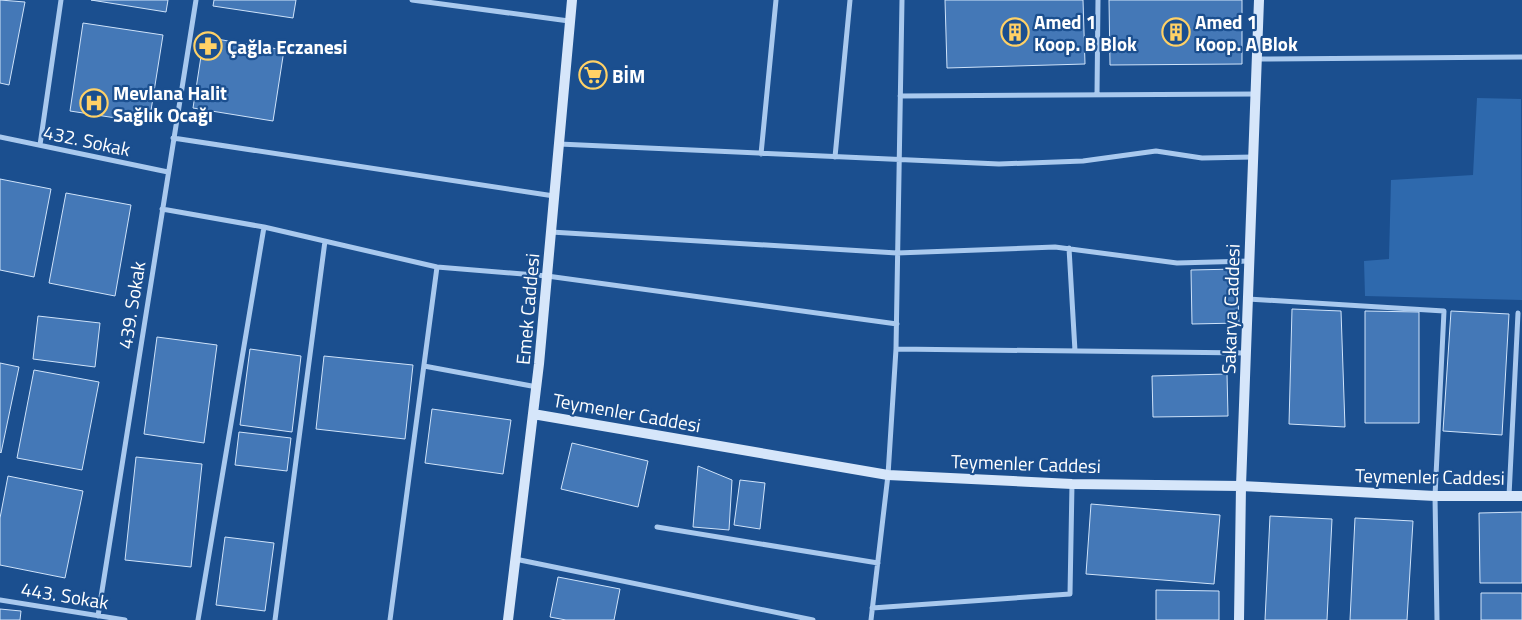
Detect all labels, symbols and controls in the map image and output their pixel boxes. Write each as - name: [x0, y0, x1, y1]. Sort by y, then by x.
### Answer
- place label: Amed 1 Koop. B Blok: [1034, 7, 1137, 58]
- place label: Amed 1 Koop. A Blok: [1195, 7, 1298, 58]
- building icon: Amed 1 Koop. B Blok: [1000, 17, 1030, 47]
- building icon: Amed 1 Koop. A Blok: [1161, 17, 1191, 47]
- pharmacy icon: Çağla Eczanesi: [193, 31, 223, 61]
- place label: Çağla Eczanesi: [227, 32, 347, 61]
- supermarket icon: BİM: [578, 60, 608, 90]
- place label: BİM: [612, 61, 645, 90]
- place label: Mevlana Halit Sağlık Ocağı: [113, 78, 227, 129]
- hospital icon: Mevlana Halit Sağlık Ocağı: [79, 88, 109, 118]
- street label: 432. Sokak: [41, 117, 133, 163]
- street label: Sakarya Caddesi: [1213, 243, 1247, 375]
- street label: Emek Caddesi: [508, 252, 546, 366]
- street label: 439. Sokak: [110, 259, 152, 351]
- street label: Teymenler Caddesi: [551, 385, 703, 439]
- street label: Teymenler Caddesi: [951, 446, 1101, 480]
- street label: Teymenler Caddesi: [1355, 460, 1505, 492]
- street label: 443. Sokak: [19, 574, 111, 616]

